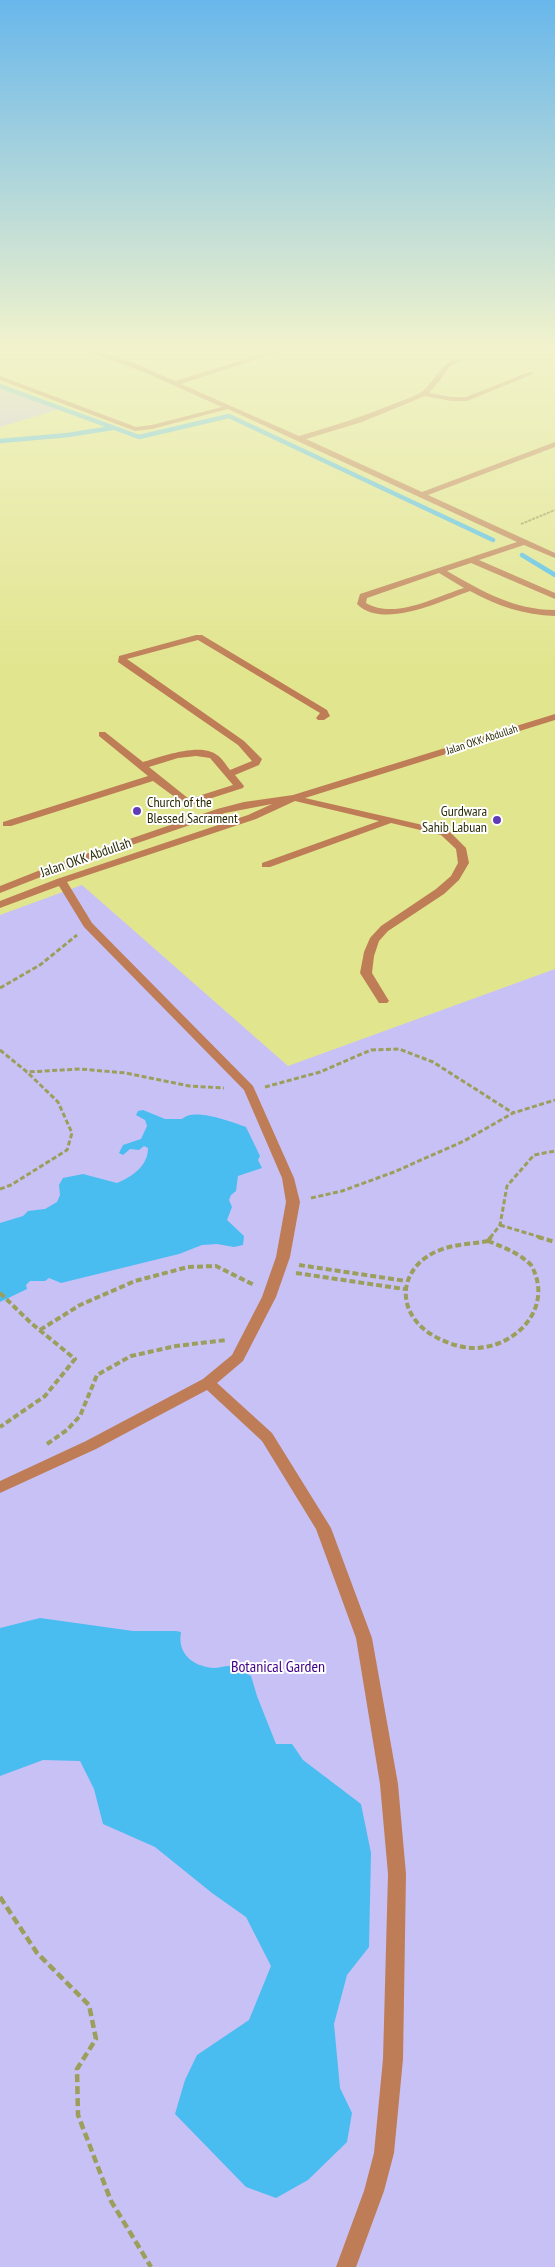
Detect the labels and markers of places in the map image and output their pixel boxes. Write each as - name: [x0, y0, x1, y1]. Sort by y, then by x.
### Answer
- place label: Church of the Blessed Sacrament: [147, 795, 238, 828]
- place label: Gurdwara Sahib Labuan: [422, 804, 487, 836]
- marker: Church of the Blessed Sacrament: [131, 805, 143, 817]
- marker: Gurdwara Sahib Labuan: [491, 814, 503, 826]

